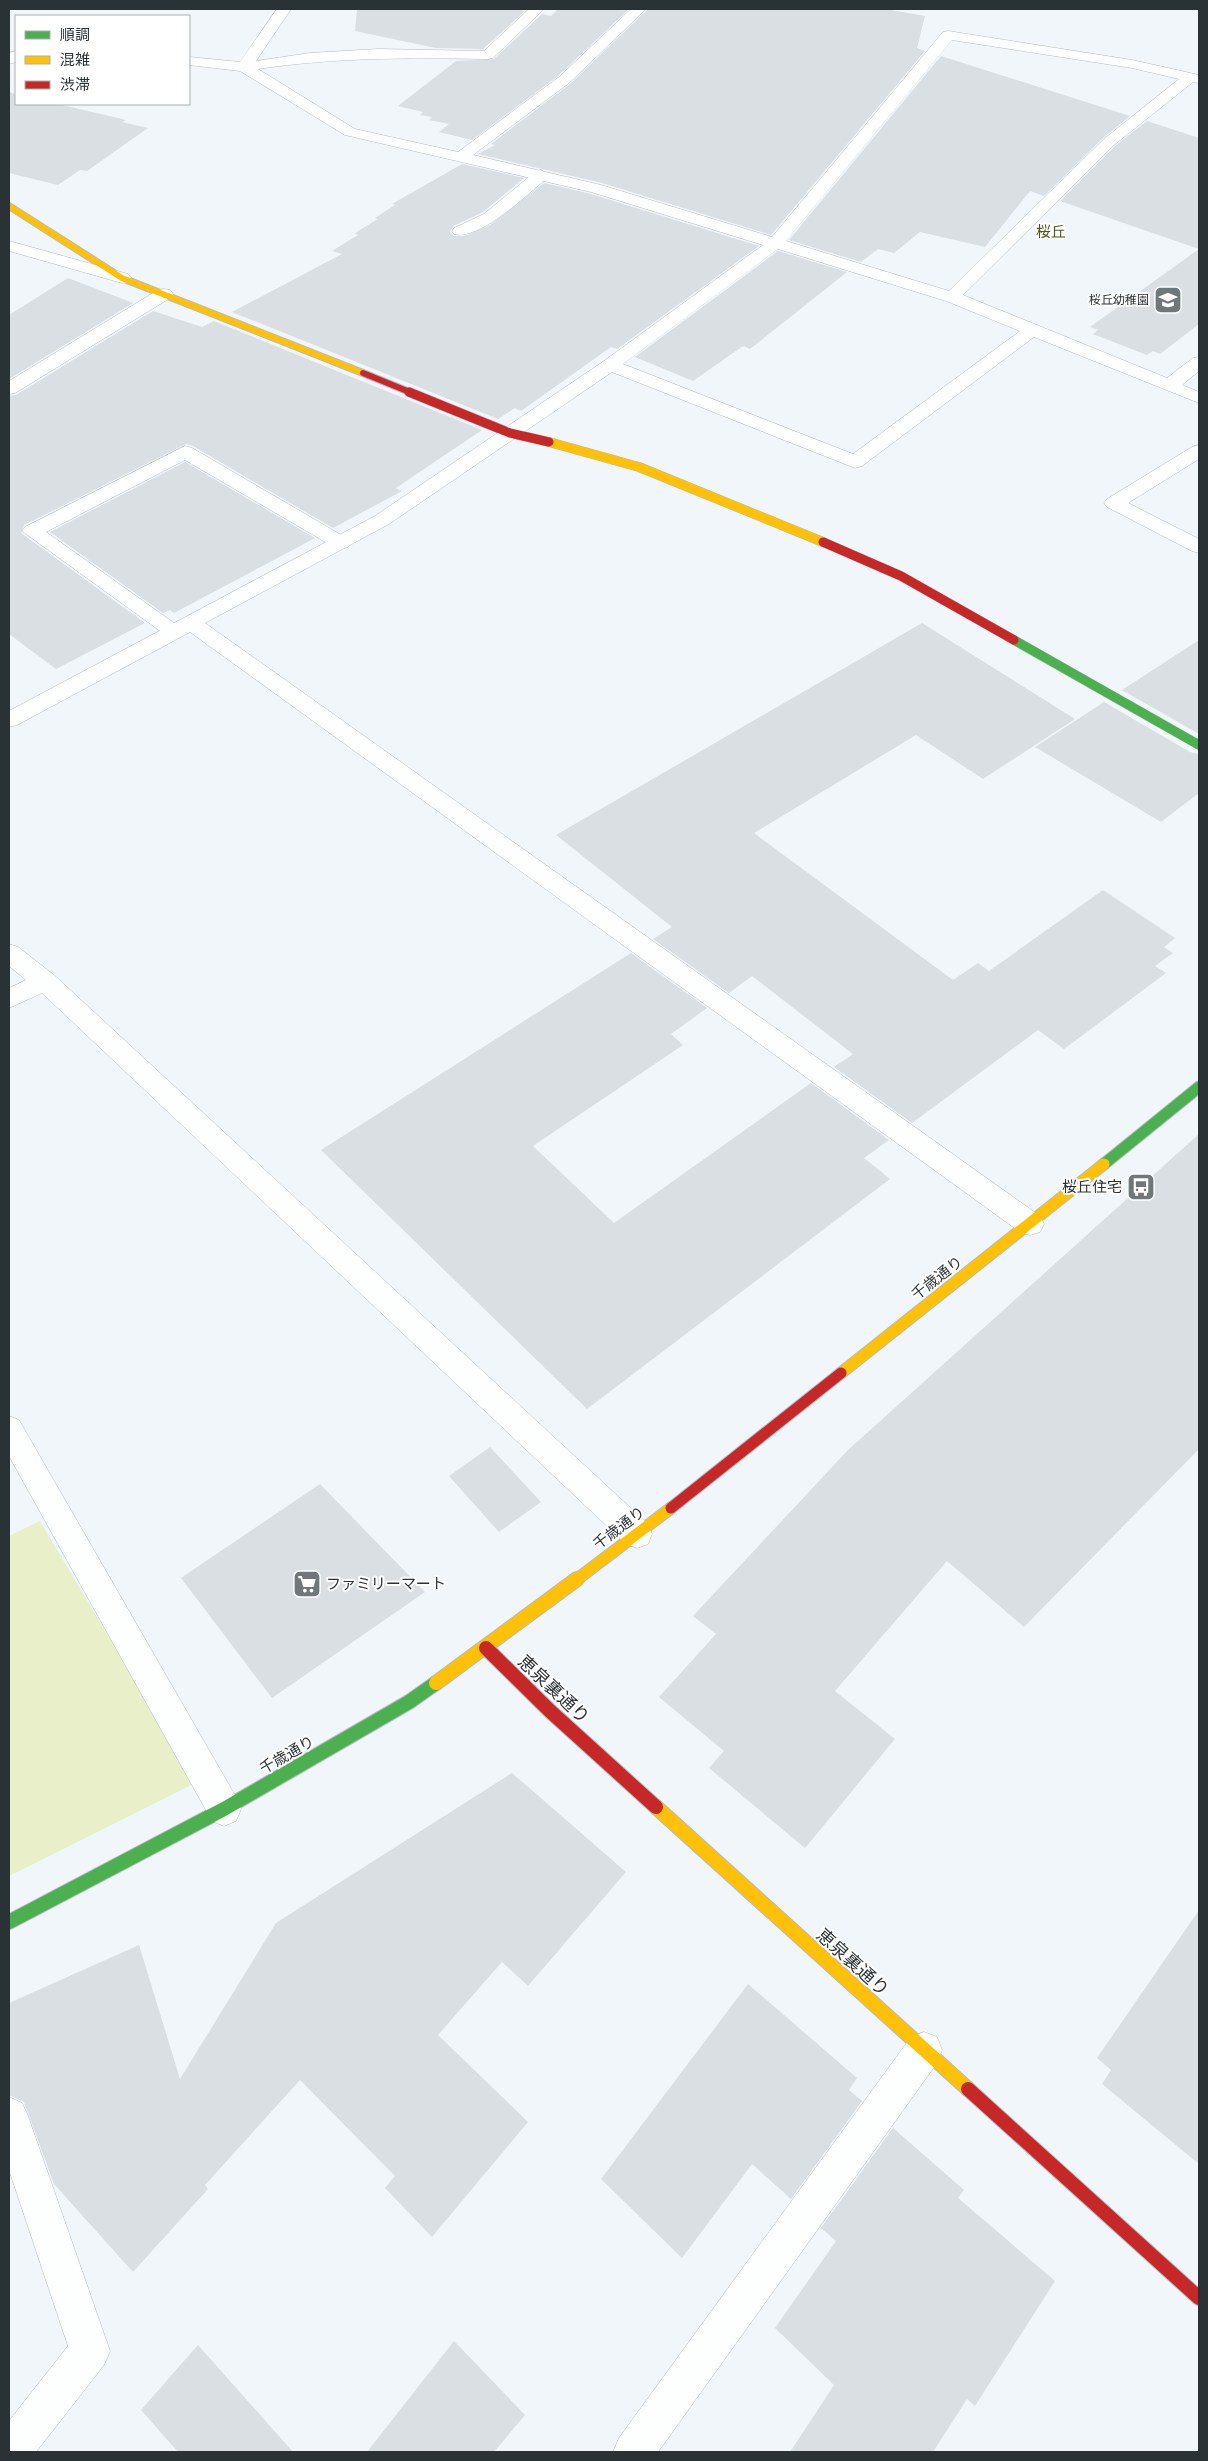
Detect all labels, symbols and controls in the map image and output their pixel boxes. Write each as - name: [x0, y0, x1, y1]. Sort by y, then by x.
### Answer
- legend: [15, 15, 190, 105]
- text: 順調: [60, 26, 90, 44]
- text: 混雑: [60, 51, 90, 69]
- text: 渋滞: [60, 76, 90, 94]
- district label: 桜丘: [1036, 223, 1066, 241]
- school or university icon: 桜丘幼稚園: [1153, 285, 1183, 315]
- place label: 桜丘幼稚園: [1089, 293, 1149, 307]
- bus stop icon: 桜丘住宅: [1126, 1172, 1156, 1202]
- place label: 桜丘住宅: [1062, 1178, 1122, 1196]
- street label: 千歳通り: [908, 1252, 966, 1304]
- street label: 千歳通り: [590, 1503, 648, 1553]
- supermarket icon: ファミリーマート: [292, 1569, 322, 1599]
- place label: ファミリーマート: [326, 1575, 446, 1593]
- street label: 恵泉裏通り: [514, 1651, 594, 1727]
- street label: 千歳通り: [257, 1732, 317, 1778]
- street label: 恵泉裏通り: [813, 1924, 893, 2000]

